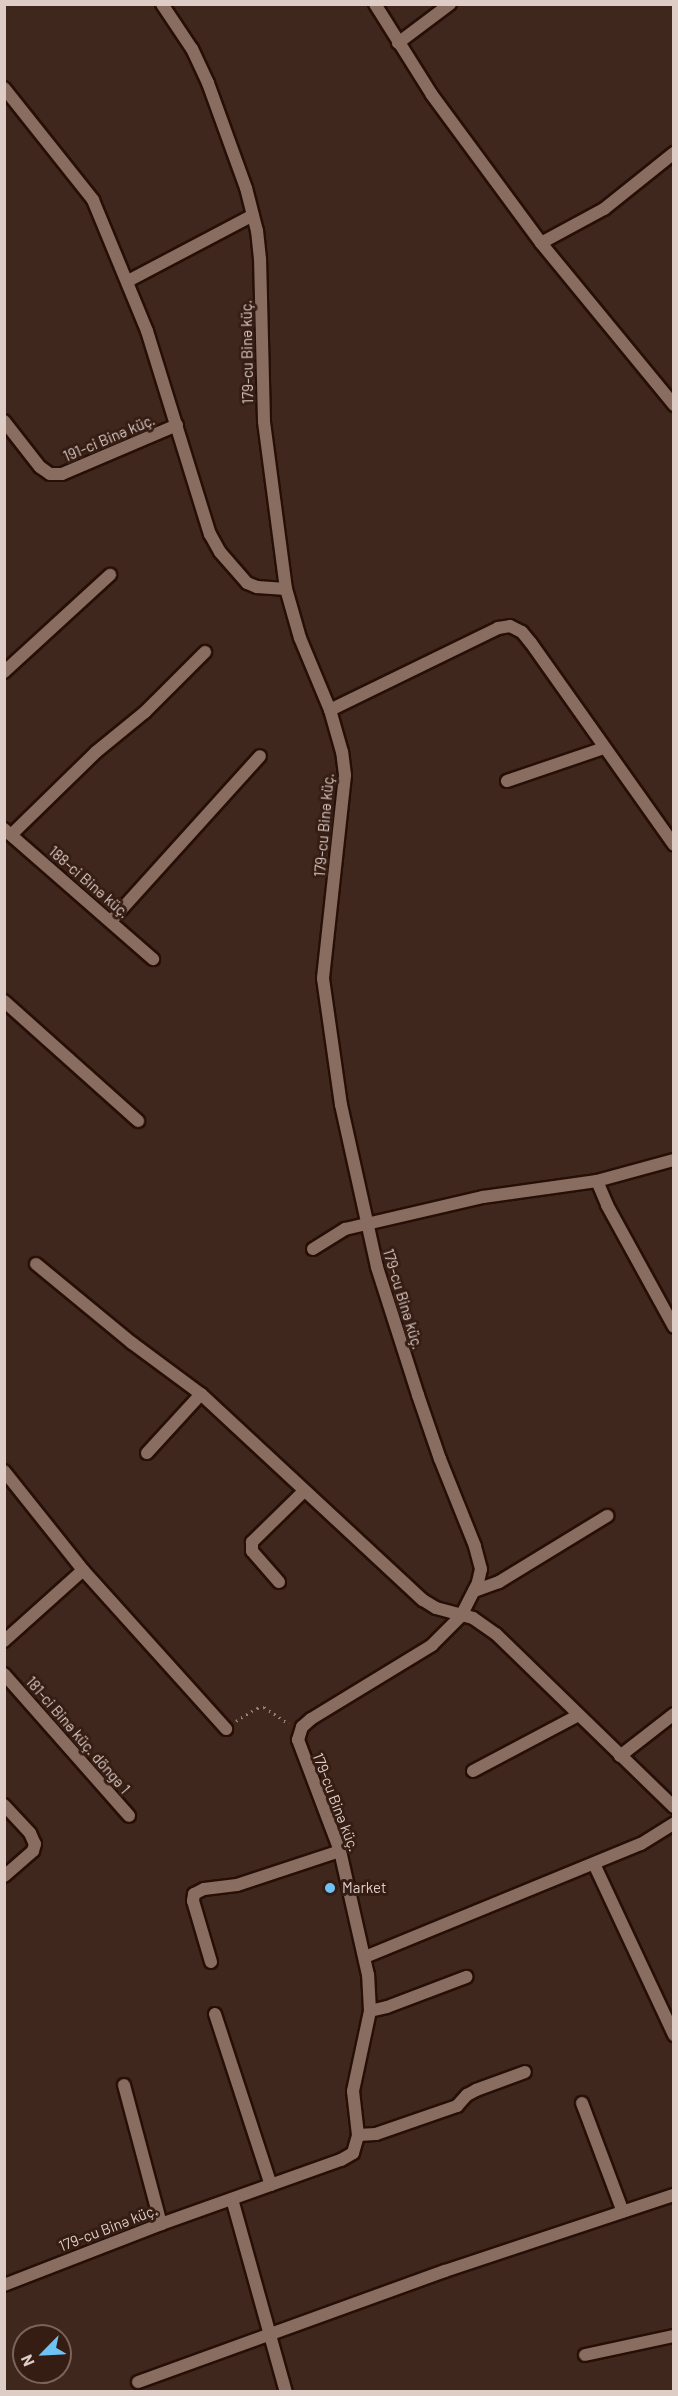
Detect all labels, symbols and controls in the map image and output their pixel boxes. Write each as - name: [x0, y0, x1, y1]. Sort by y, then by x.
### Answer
- street label: 179-cu Binə küç.: [237, 300, 257, 404]
- street label: 191-ci Binə küç.: [60, 411, 158, 465]
- street label: 179-cu Binə küç.: [310, 772, 338, 878]
- street label: 188-ci Binə küç.: [45, 842, 133, 922]
- street label: 179-cu Binə küç.: [379, 1246, 427, 1352]
- street label: 181-ci Binə küç. döngə 1: [22, 1673, 134, 1797]
- street label: 179-cu Binə küç.: [309, 1750, 363, 1854]
- place label: Market: [342, 1879, 386, 1897]
- marker: Market: [323, 1881, 337, 1895]
- street label: 179-cu Binə küç.: [56, 2201, 160, 2255]
- north arrow: [12, 2324, 72, 2384]
- text: N: [16, 2352, 38, 2369]

